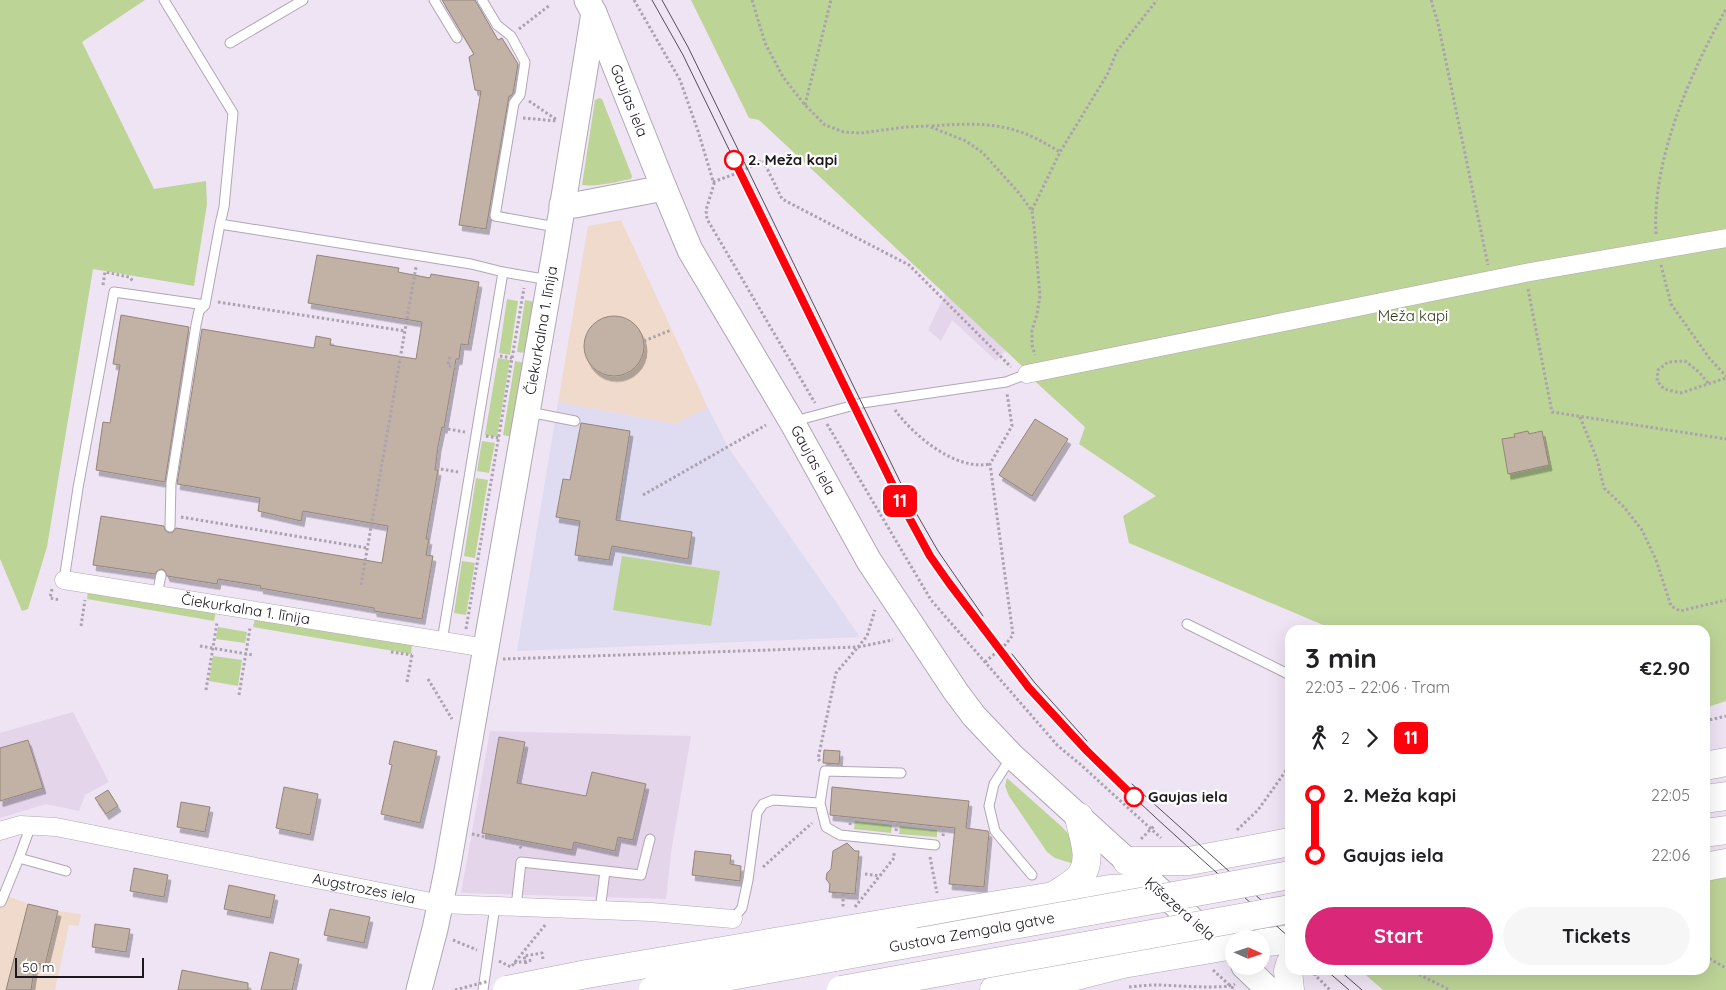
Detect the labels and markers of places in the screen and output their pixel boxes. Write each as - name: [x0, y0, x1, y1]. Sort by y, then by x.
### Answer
- marker: 2. Meža kapi: [724, 150, 744, 170]
- place label: 2. Meža kapi: [748, 150, 837, 169]
- marker: Gaujas iela: [1124, 787, 1144, 807]
- place label: Gaujas iela: [1148, 787, 1228, 806]

